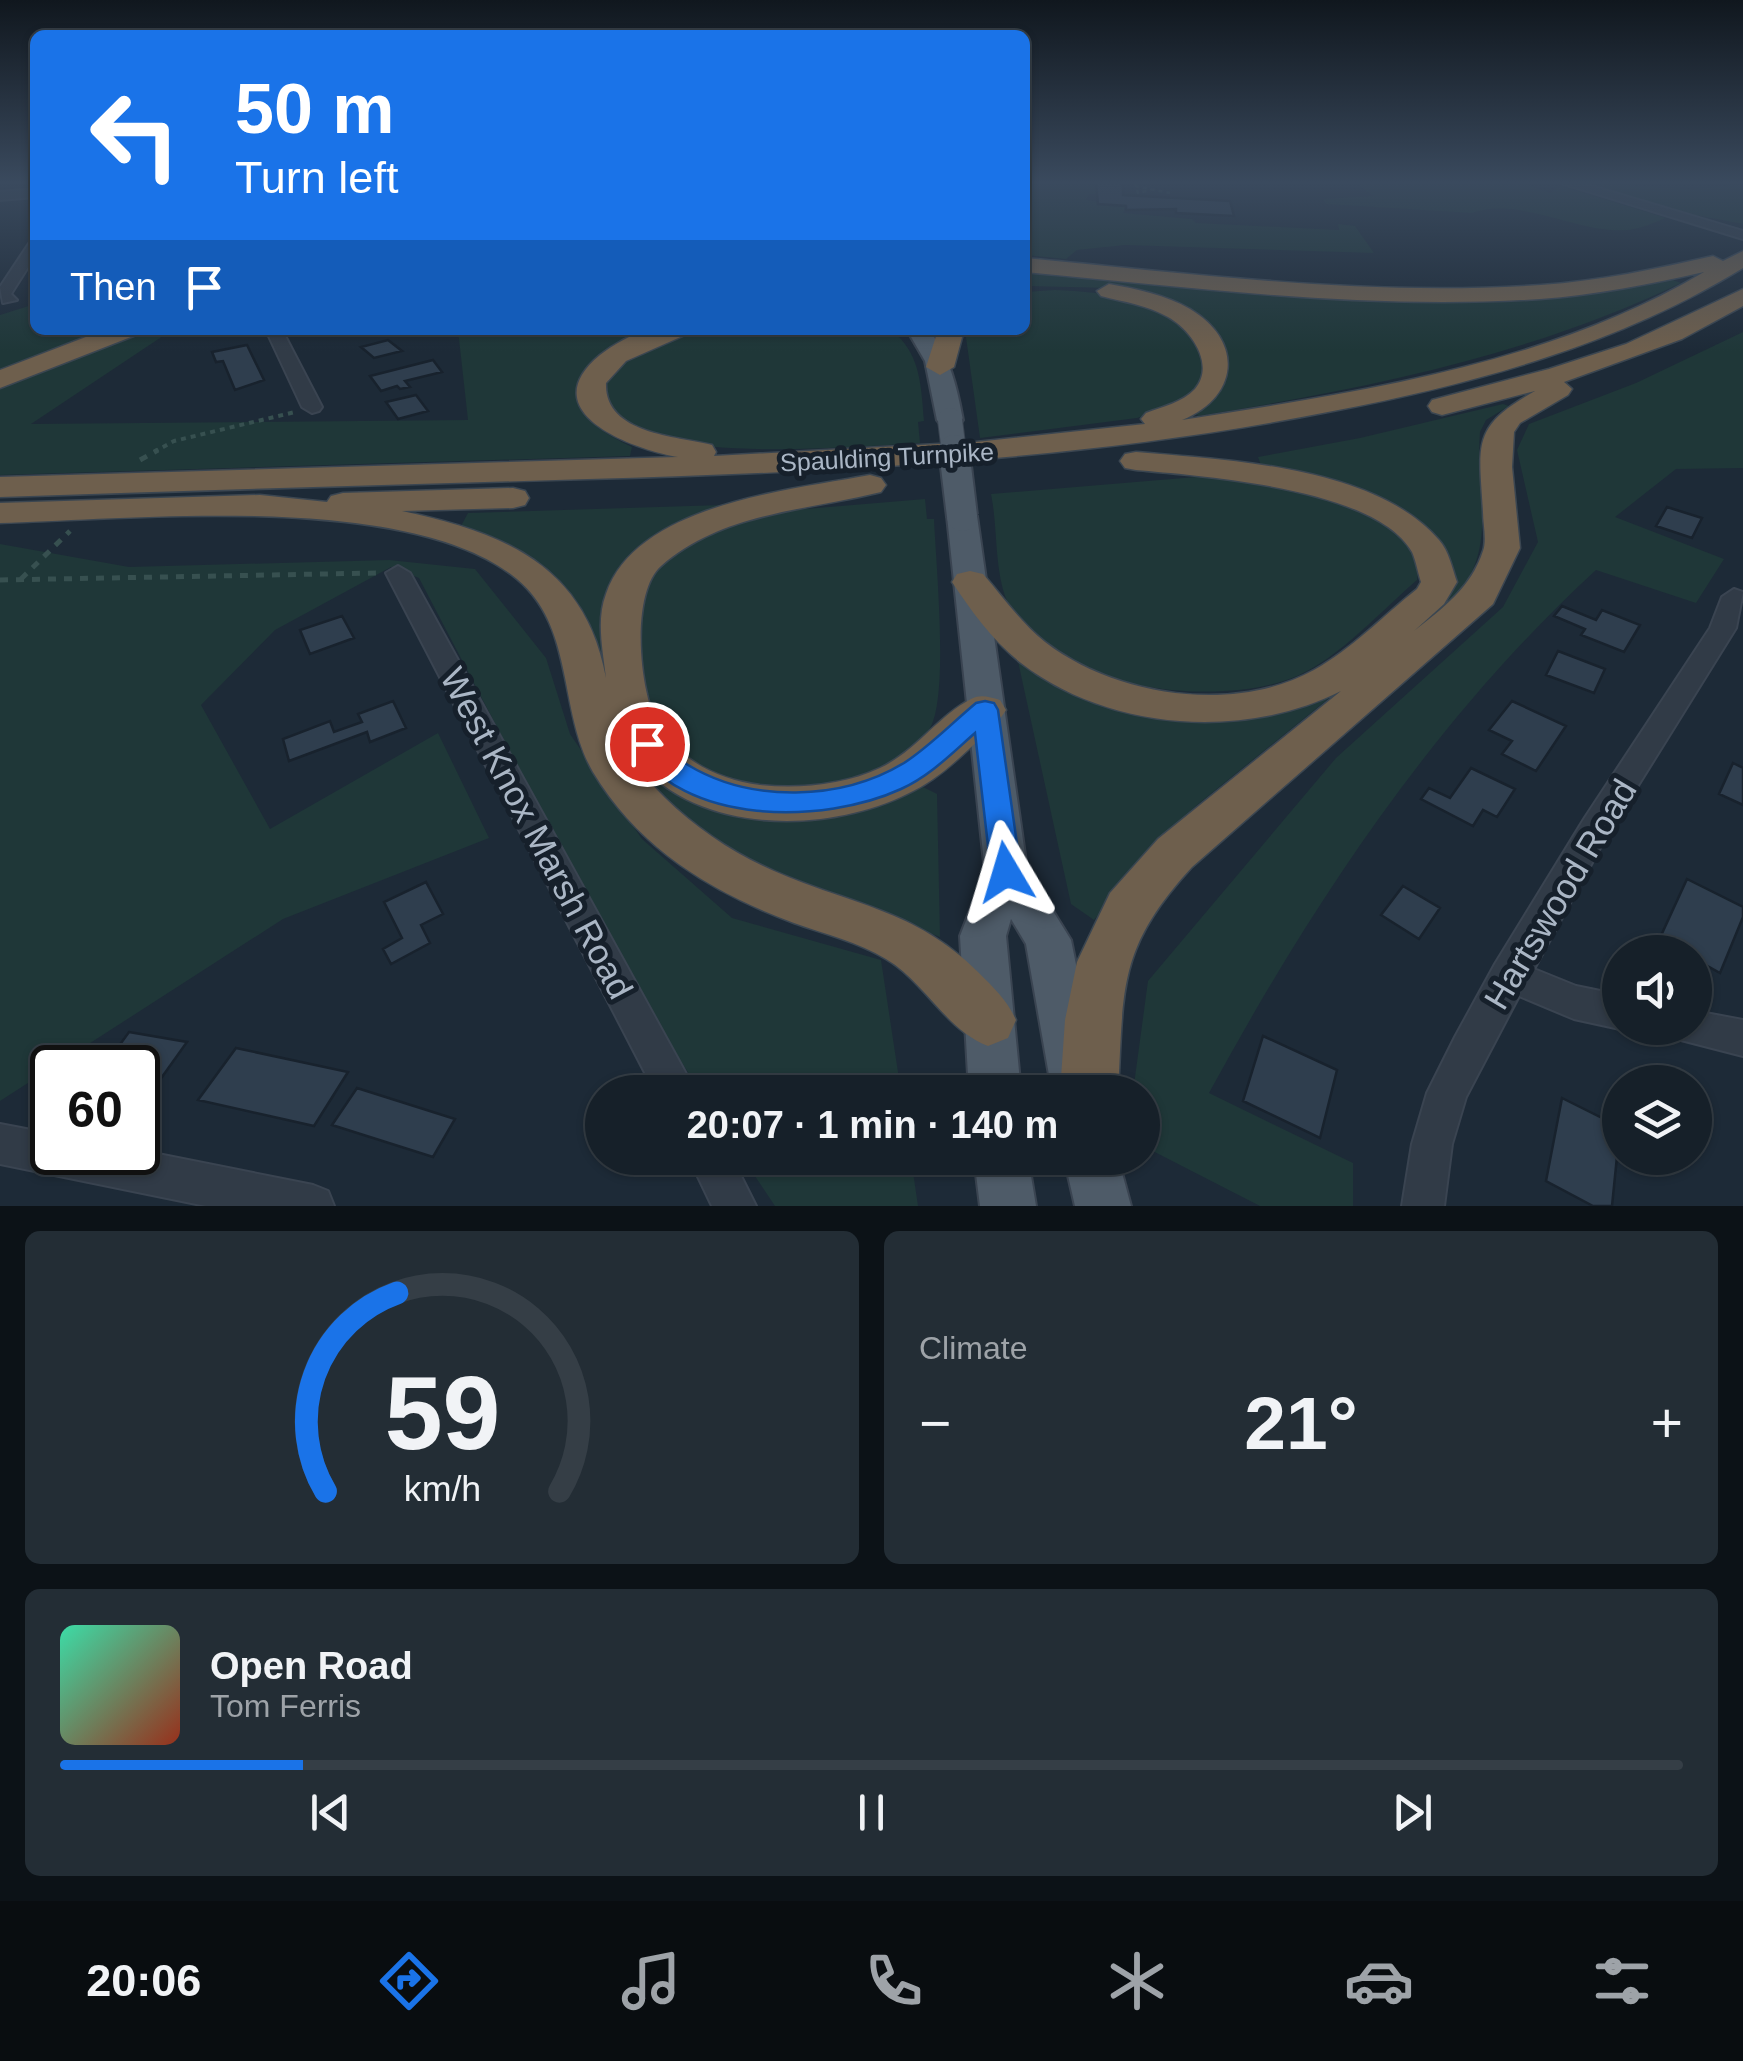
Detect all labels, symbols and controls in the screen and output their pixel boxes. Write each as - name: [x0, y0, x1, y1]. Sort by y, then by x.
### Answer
- icon: left: [70, 70, 200, 200]
- text: 50 m: [235, 70, 395, 148]
- text: Turn left: [235, 152, 398, 203]
- icon: arrive: [177, 260, 232, 315]
- text: Then: [70, 266, 157, 308]
- street label: Spaulding Turnpike: [779, 437, 995, 477]
- street label: West Knox Marsh Road: [433, 661, 641, 1005]
- pin: [605, 702, 690, 787]
- icon: arrive: [620, 717, 675, 772]
- street label: Hartswood Road: [1476, 772, 1644, 1016]
- position arrow: [954, 820, 1058, 924]
- map controls: [1602, 935, 1712, 1175]
- button: sound: [1602, 935, 1712, 1045]
- speed limit sign: 60: [30, 1045, 160, 1175]
- button: layers: [1602, 1065, 1712, 1175]
- text: 20:07 · 1 min · 140 m: [687, 1104, 1058, 1146]
- text: Climate: [919, 1330, 1027, 1366]
- text: 59: [384, 1355, 500, 1471]
- text: 21°: [1244, 1381, 1358, 1465]
- text: −: [919, 1392, 951, 1454]
- text: +: [1651, 1392, 1683, 1454]
- text: km/h: [403, 1469, 481, 1509]
- text: Open Road: [210, 1645, 413, 1687]
- text: Tom Ferris: [210, 1688, 361, 1724]
- icon: previous: [303, 1785, 358, 1840]
- icon: pause: [844, 1785, 899, 1840]
- icon: next: [1385, 1785, 1440, 1840]
- icon: directions: [374, 1946, 444, 2016]
- icon: music: [616, 1946, 686, 2016]
- icon: phone: [859, 1946, 929, 2016]
- icon: climate: [1102, 1946, 1172, 2016]
- icon: car: [1344, 1946, 1414, 2016]
- icon: filters: [1587, 1946, 1657, 2016]
- text: 20:06: [86, 1955, 201, 2006]

